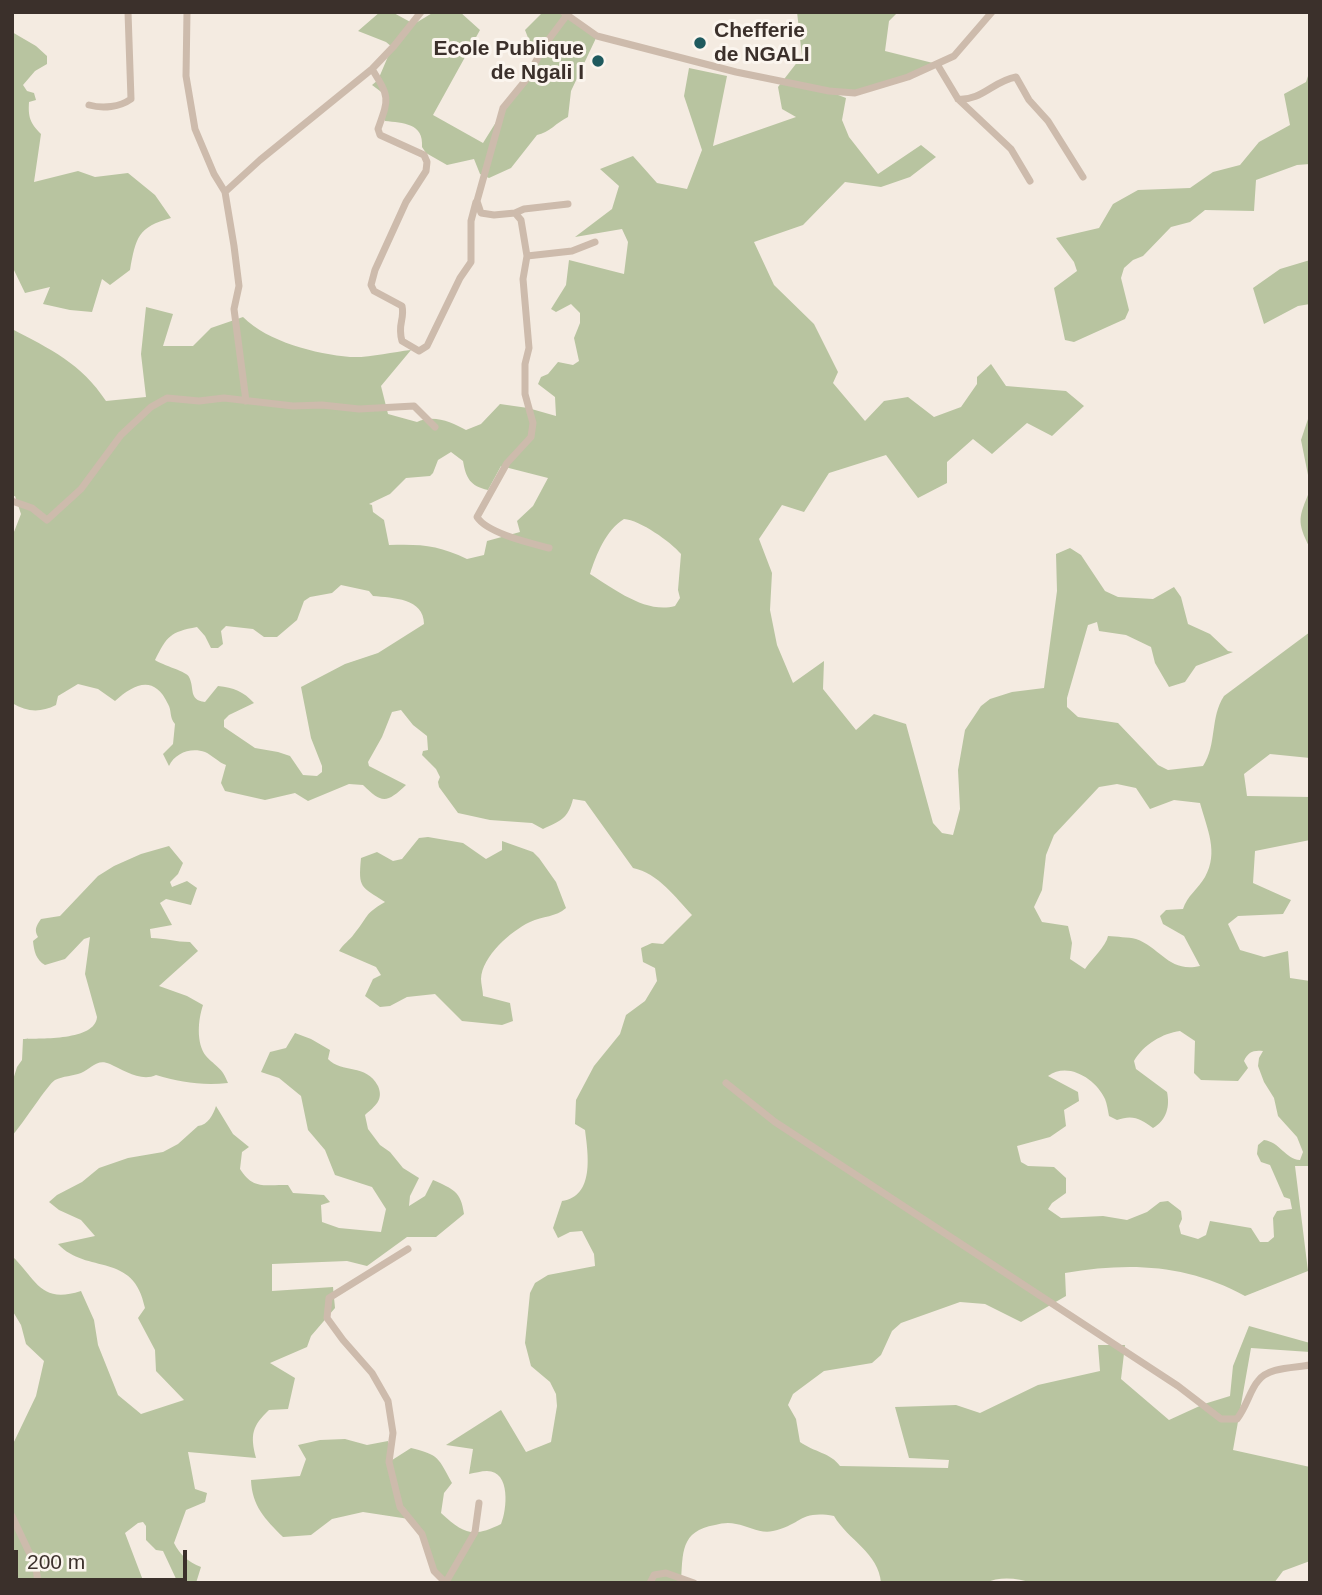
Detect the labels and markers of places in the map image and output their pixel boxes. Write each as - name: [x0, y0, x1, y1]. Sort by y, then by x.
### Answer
- place label: Chefferie de NGALI: [714, 18, 810, 68]
- marker: Chefferie de NGALI: [692, 35, 708, 51]
- place label: Ecole Publique de Ngali I: [433, 36, 584, 86]
- marker: Ecole Publique de Ngali I: [590, 53, 606, 69]

